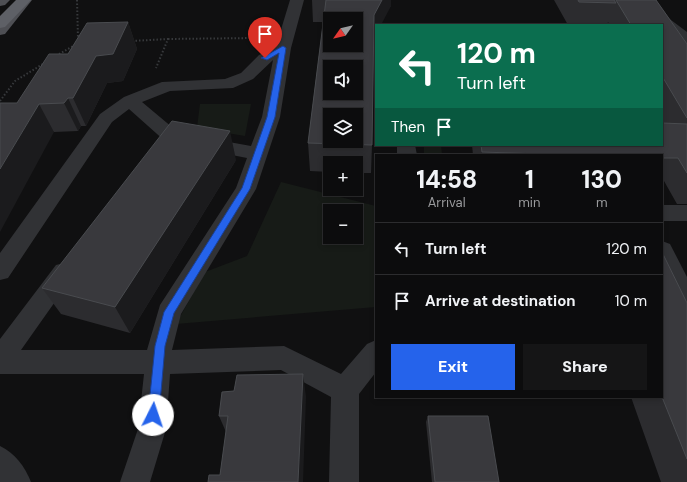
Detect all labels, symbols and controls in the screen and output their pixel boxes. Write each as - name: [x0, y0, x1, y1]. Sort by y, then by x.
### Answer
- north arrow: [323, 12, 363, 52]
- map controls: [323, 12, 363, 244]
- pin: [248, 17, 282, 58]
- icon: arrive: [254, 23, 276, 45]
- text: 120 m: [457, 35, 536, 72]
- icon: left: [391, 40, 443, 92]
- button: sound: [323, 60, 363, 100]
- text: Turn left: [457, 71, 526, 95]
- button: layers: [323, 108, 363, 148]
- icon: arrive: [433, 116, 455, 138]
- text: Then: [391, 117, 425, 137]
- button: +: [323, 156, 363, 196]
- text: 14:58: [416, 164, 477, 195]
- text: 1: [525, 164, 534, 195]
- text: 130: [582, 164, 622, 195]
- text: Arrival: [428, 194, 466, 211]
- text: min: [518, 194, 540, 211]
- text: m: [596, 194, 608, 211]
- button: −: [323, 204, 363, 244]
- icon: left: [391, 238, 413, 260]
- text: Turn left: [425, 239, 486, 259]
- text: 120 m: [606, 239, 647, 259]
- icon: arrive: [391, 290, 413, 312]
- text: Arrive at destination: [425, 291, 576, 311]
- text: 10 m: [615, 291, 647, 311]
- button: Exit: [391, 344, 515, 390]
- button: Share: [523, 344, 647, 390]
- position arrow: [132, 394, 174, 436]

